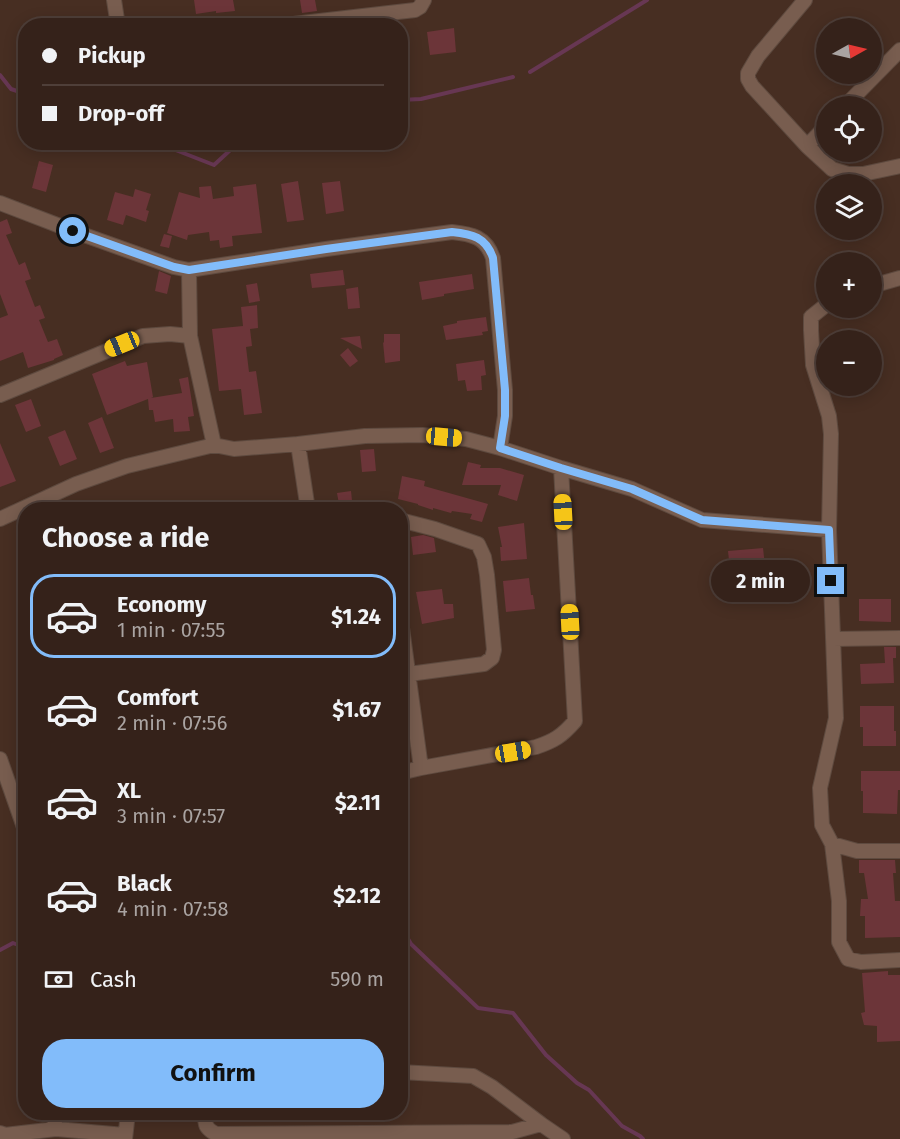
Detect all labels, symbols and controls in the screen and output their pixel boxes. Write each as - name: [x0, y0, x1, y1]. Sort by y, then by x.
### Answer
- north arrow: [816, 18, 882, 84]
- map controls: [816, 18, 882, 396]
- text: Pickup: [78, 42, 146, 69]
- button: locate: [816, 96, 882, 162]
- text: Drop-off: [78, 100, 164, 127]
- button: layers: [816, 174, 882, 240]
- route start: [59, 217, 86, 244]
- button: +: [816, 252, 882, 318]
- car: [102, 329, 142, 359]
- button: −: [816, 330, 882, 396]
- car: [425, 426, 463, 448]
- car: [553, 494, 573, 530]
- text: Choose a ride: [42, 522, 209, 554]
- callout: 2 min: [711, 560, 810, 602]
- route end: [817, 567, 844, 594]
- text: 2 min: [736, 569, 785, 593]
- icon: car: [45, 589, 99, 643]
- text: Economy: [117, 591, 206, 618]
- text: $1.24: [331, 603, 381, 630]
- car: [560, 604, 580, 640]
- text: 1 min · 07:55: [117, 618, 225, 642]
- icon: car: [45, 682, 99, 736]
- text: Comfort: [117, 684, 198, 711]
- text: $1.67: [332, 696, 381, 723]
- text: 2 min · 07:56: [117, 711, 227, 735]
- car: [494, 740, 532, 764]
- icon: car: [45, 775, 99, 829]
- text: XL: [117, 777, 141, 804]
- text: $2.11: [335, 789, 381, 816]
- text: 3 min · 07:57: [117, 804, 225, 828]
- icon: car: [45, 868, 99, 922]
- text: Black: [117, 870, 172, 897]
- text: $2.12: [333, 882, 381, 909]
- text: 4 min · 07:58: [117, 897, 228, 921]
- icon: cash: [42, 963, 75, 996]
- text: Cash: [90, 966, 137, 993]
- text: 590 m: [330, 967, 384, 991]
- button: Confirm: [42, 1039, 384, 1108]

